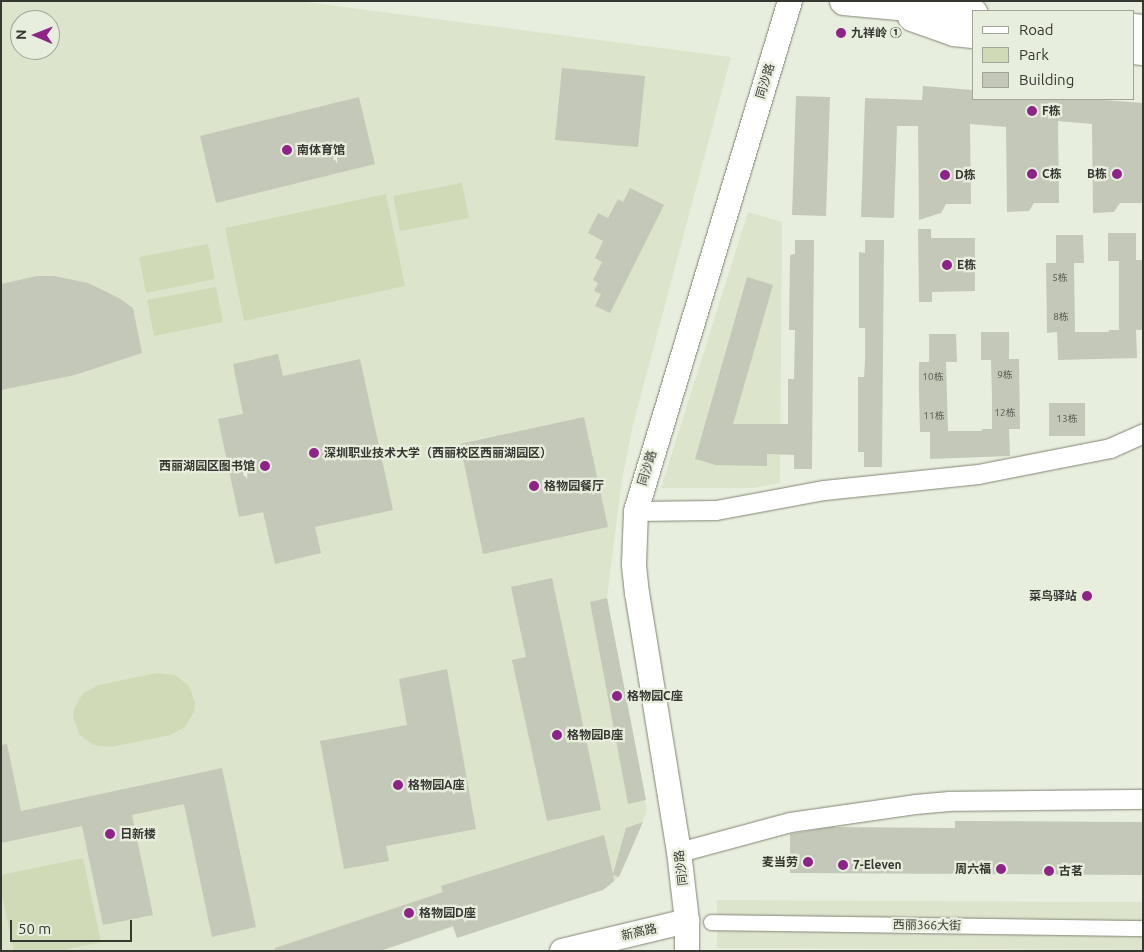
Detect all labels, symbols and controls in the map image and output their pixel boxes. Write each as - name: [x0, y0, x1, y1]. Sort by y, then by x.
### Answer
- north arrow: [10, 10, 60, 60]
- legend: [972, 10, 1134, 100]
- text: Road: [1019, 21, 1054, 38]
- place label: 九祥岭 ①: [851, 26, 902, 40]
- marker: 九祥岭 ①: [835, 27, 847, 39]
- text: N: [13, 29, 29, 40]
- text: Park: [1019, 46, 1049, 63]
- street label: 同沙路: [753, 62, 777, 100]
- text: Building: [1019, 71, 1074, 88]
- place label: F栋: [1042, 104, 1061, 118]
- marker: F栋: [1026, 105, 1038, 117]
- place label: 南体育馆: [297, 143, 345, 157]
- marker: 南体育馆: [281, 144, 293, 156]
- place label: C栋: [1042, 167, 1062, 181]
- place label: B栋: [1087, 167, 1107, 181]
- place label: D栋: [955, 168, 976, 182]
- marker: C栋: [1026, 168, 1038, 180]
- marker: B栋: [1111, 168, 1123, 180]
- marker: D栋: [939, 169, 951, 181]
- place label: E栋: [957, 258, 976, 272]
- marker: E栋: [941, 259, 953, 271]
- house number: 5栋: [1052, 272, 1068, 284]
- house number: 8栋: [1053, 311, 1069, 323]
- house number: 9栋: [997, 369, 1013, 381]
- house number: 10栋: [922, 371, 944, 383]
- house number: 12栋: [994, 407, 1016, 419]
- house number: 11栋: [923, 410, 945, 422]
- house number: 13栋: [1056, 413, 1078, 425]
- place label: 深圳职业技术大学（西丽校区西丽湖园区）: [324, 446, 552, 460]
- marker: 深圳职业技术大学（西丽校区西丽湖园区）: [308, 447, 320, 459]
- street label: 同沙路: [635, 449, 659, 487]
- place label: 西丽湖园区图书馆: [159, 459, 255, 473]
- marker: 西丽湖园区图书馆: [259, 460, 271, 472]
- place label: 格物园餐厅: [544, 479, 604, 493]
- marker: 格物园餐厅: [528, 480, 540, 492]
- place label: 菜鸟驿站: [1029, 589, 1077, 603]
- marker: 菜鸟驿站: [1081, 590, 1093, 602]
- place label: 格物园C座: [627, 689, 683, 703]
- marker: 格物园C座: [611, 690, 623, 702]
- place label: 格物园B座: [567, 728, 623, 742]
- marker: 格物园B座: [551, 729, 563, 741]
- place label: 格物园A座: [408, 778, 464, 792]
- marker: 格物园A座: [392, 779, 404, 791]
- place label: 日新楼: [120, 827, 156, 841]
- marker: 日新楼: [104, 828, 116, 840]
- street label: 同沙路: [672, 849, 690, 887]
- place label: 麦当劳: [762, 855, 798, 869]
- marker: 麦当劳: [802, 856, 814, 868]
- place label: 7-Eleven: [853, 858, 902, 872]
- marker: 7-Eleven: [837, 859, 849, 871]
- place label: 周六福: [955, 862, 991, 876]
- marker: 周六福: [995, 863, 1007, 875]
- place label: 古茗: [1059, 864, 1083, 878]
- marker: 古茗: [1043, 865, 1055, 877]
- place label: 格物园D座: [419, 906, 476, 920]
- marker: 格物园D座: [403, 907, 415, 919]
- scale bar: [12, 910, 135, 942]
- street label: 西丽366大街: [893, 917, 961, 933]
- text: 50 m: [18, 920, 51, 937]
- street label: 新高路: [620, 921, 658, 943]

